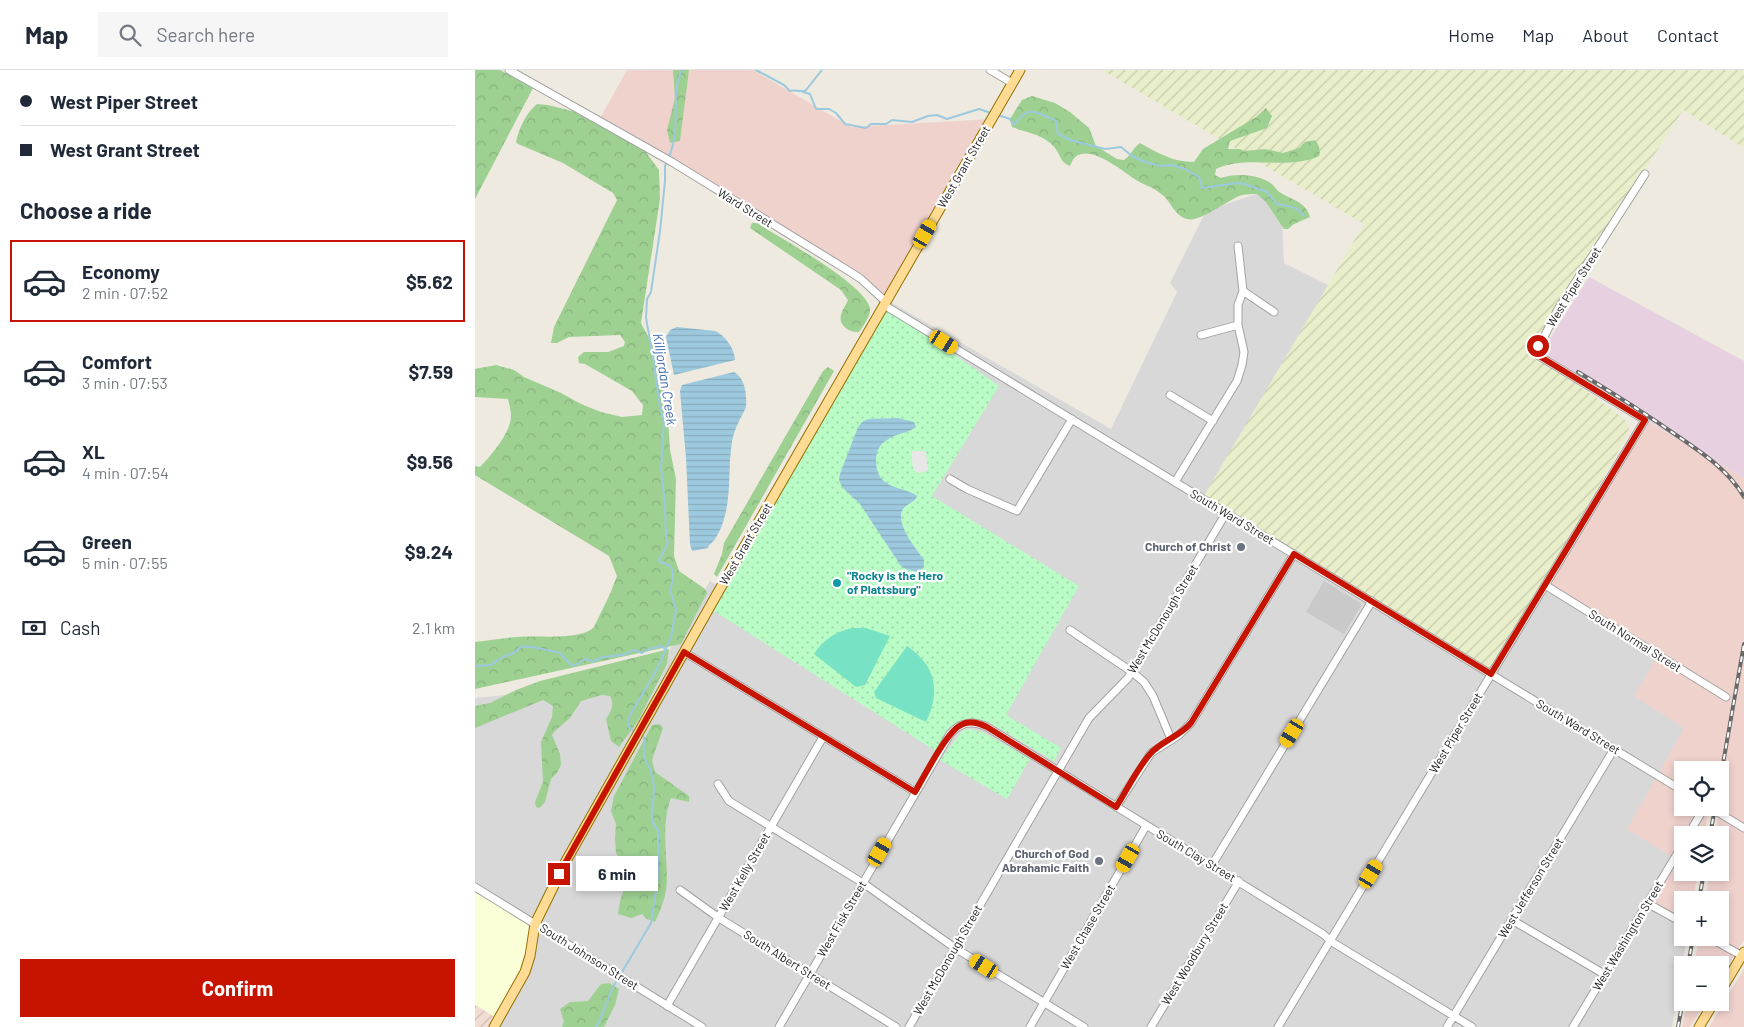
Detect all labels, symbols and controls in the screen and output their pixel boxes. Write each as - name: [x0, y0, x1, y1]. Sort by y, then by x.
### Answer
- search box: [98, 12, 448, 57]
- text: Map: [25, 20, 68, 49]
- icon: search: [116, 21, 144, 49]
- text: Search here: [156, 23, 255, 46]
- text: Home: [1448, 24, 1494, 46]
- text: Map: [1522, 24, 1554, 46]
- text: About: [1582, 24, 1629, 46]
- text: Contact: [1657, 24, 1719, 46]
- text: West Piper Street: [50, 90, 198, 113]
- street label: West Grant Street: [934, 123, 992, 210]
- text: West Grant Street: [50, 138, 200, 161]
- street label: Ward Street: [715, 185, 776, 230]
- text: Choose a ride: [20, 197, 152, 223]
- car: [911, 217, 938, 251]
- street label: West Piper Street: [1543, 244, 1603, 329]
- icon: car: [22, 259, 67, 304]
- text: Economy: [82, 260, 160, 283]
- text: $5.62: [406, 270, 453, 293]
- text: 2 min · 07:52: [82, 283, 168, 302]
- car: [927, 328, 960, 356]
- water label: Killjordan Creek: [650, 332, 681, 426]
- route start: [1527, 335, 1549, 357]
- icon: car: [22, 349, 67, 394]
- text: Comfort: [82, 350, 152, 373]
- text: $7.59: [409, 360, 453, 383]
- text: 3 min · 07:53: [82, 373, 168, 392]
- icon: car: [22, 439, 67, 484]
- text: XL: [82, 440, 105, 463]
- text: $9.56: [406, 450, 453, 473]
- text: 4 min · 07:54: [82, 463, 169, 482]
- street label: South Ward Street: [1188, 486, 1277, 547]
- street label: West Grant Street: [716, 500, 774, 587]
- icon: car: [22, 529, 67, 574]
- text: Green: [82, 530, 132, 553]
- place label: Church of Christ: [1145, 539, 1231, 553]
- text: $9.24: [405, 540, 453, 563]
- marker: Church of Christ: [1235, 541, 1247, 553]
- text: 5 min · 07:55: [82, 553, 168, 572]
- street label: West McDonough Street: [1124, 561, 1200, 676]
- place label: "Rocky is the Hero of Plattsburg": [847, 568, 944, 596]
- marker: "Rocky is the Hero of Plattsburg": [831, 577, 843, 589]
- street label: South Normal Street: [1587, 606, 1684, 674]
- icon: cash: [20, 614, 48, 642]
- text: Cash: [60, 616, 101, 639]
- text: 2.1 km: [412, 618, 455, 637]
- street label: West Piper Street: [1426, 690, 1485, 775]
- street label: South Ward Street: [1534, 696, 1623, 757]
- car: [1277, 716, 1306, 750]
- map controls: [1674, 761, 1729, 1011]
- button: locate: [1674, 761, 1729, 816]
- street label: South Clay Street: [1154, 826, 1239, 884]
- button: layers: [1674, 826, 1729, 881]
- street label: West Kelly Street: [716, 830, 772, 913]
- car: [866, 835, 893, 869]
- street label: West Jefferson Street: [1495, 835, 1566, 940]
- car: [1114, 841, 1141, 875]
- place label: Church of God Abrahamic Faith: [1002, 846, 1089, 874]
- marker: Church of God Abrahamic Faith: [1093, 855, 1105, 867]
- callout: 6 min: [577, 856, 659, 892]
- car: [1356, 857, 1385, 891]
- route end: [548, 863, 570, 885]
- text: 6 min: [598, 864, 636, 883]
- street label: West Fisk Street: [814, 878, 869, 959]
- street label: West Washington Street: [1589, 878, 1665, 993]
- street label: West Chase Street: [1057, 881, 1117, 972]
- button: +: [1674, 891, 1729, 946]
- street label: West Woodbury Street: [1158, 900, 1230, 1007]
- street label: West McDonough Street: [910, 902, 984, 1017]
- street label: South Johnson Street: [538, 920, 641, 992]
- street label: South Albert Street: [741, 927, 834, 992]
- car: [967, 952, 1000, 980]
- button: −: [1674, 956, 1729, 1011]
- button: Confirm: [20, 959, 455, 1017]

